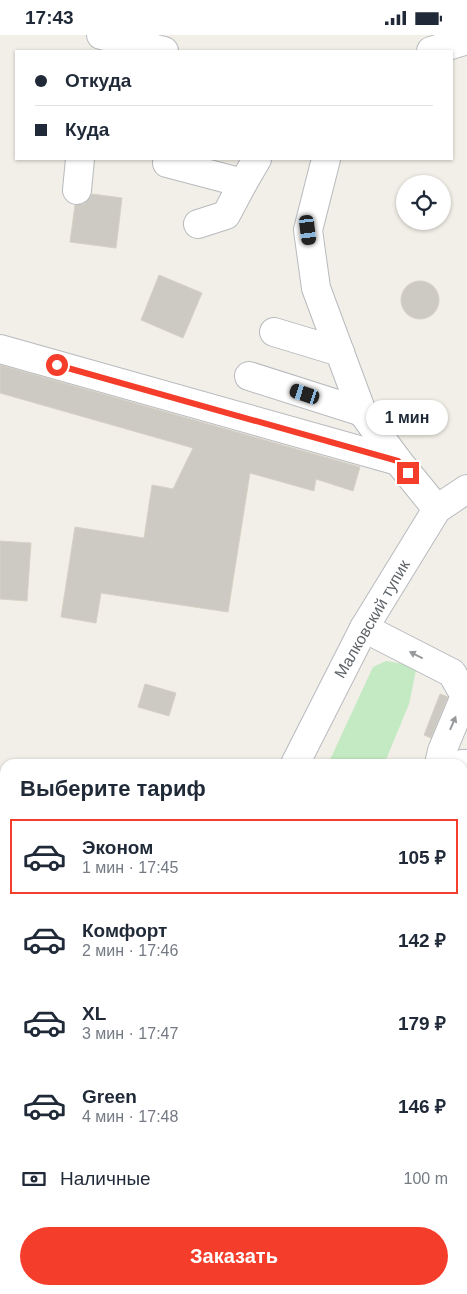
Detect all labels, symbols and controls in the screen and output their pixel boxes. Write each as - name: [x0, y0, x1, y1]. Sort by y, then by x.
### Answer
- text: 17:43: [25, 7, 74, 28]
- text: Откуда: [65, 70, 131, 91]
- text: Куда: [65, 119, 109, 140]
- map controls: [396, 175, 451, 230]
- button: locate: [396, 175, 451, 230]
- car: [298, 214, 317, 246]
- route start: [46, 354, 68, 376]
- car: [288, 382, 321, 406]
- callout: 1 мин: [367, 401, 449, 435]
- text: 1 мин: [385, 409, 429, 426]
- route end: [397, 462, 419, 484]
- street label: Малковский тупик: [331, 556, 413, 681]
- one-way arrow: [409, 651, 423, 659]
- one-way arrow: [450, 716, 458, 730]
- text: Выберите тариф: [20, 776, 206, 801]
- icon: car: [22, 834, 67, 879]
- text: Эконом: [82, 837, 153, 858]
- text: 105 ₽: [398, 847, 446, 868]
- text: 1 мин · 17:45: [82, 859, 178, 876]
- icon: car: [22, 917, 67, 962]
- text: Комфорт: [82, 920, 167, 941]
- text: 142 ₽: [398, 930, 446, 951]
- text: 2 мин · 17:46: [82, 942, 178, 959]
- icon: car: [22, 1000, 67, 1045]
- text: XL: [82, 1003, 106, 1024]
- text: 179 ₽: [398, 1013, 446, 1034]
- text: 3 мин · 17:47: [82, 1025, 178, 1042]
- icon: car: [22, 1083, 67, 1128]
- text: Green: [82, 1086, 137, 1107]
- text: 146 ₽: [398, 1096, 446, 1117]
- text: 4 мин · 17:48: [82, 1108, 178, 1125]
- icon: cash: [20, 1165, 48, 1193]
- text: Наличные: [60, 1168, 151, 1189]
- text: 100 m: [404, 1170, 448, 1187]
- button: Заказать: [20, 1227, 448, 1285]

